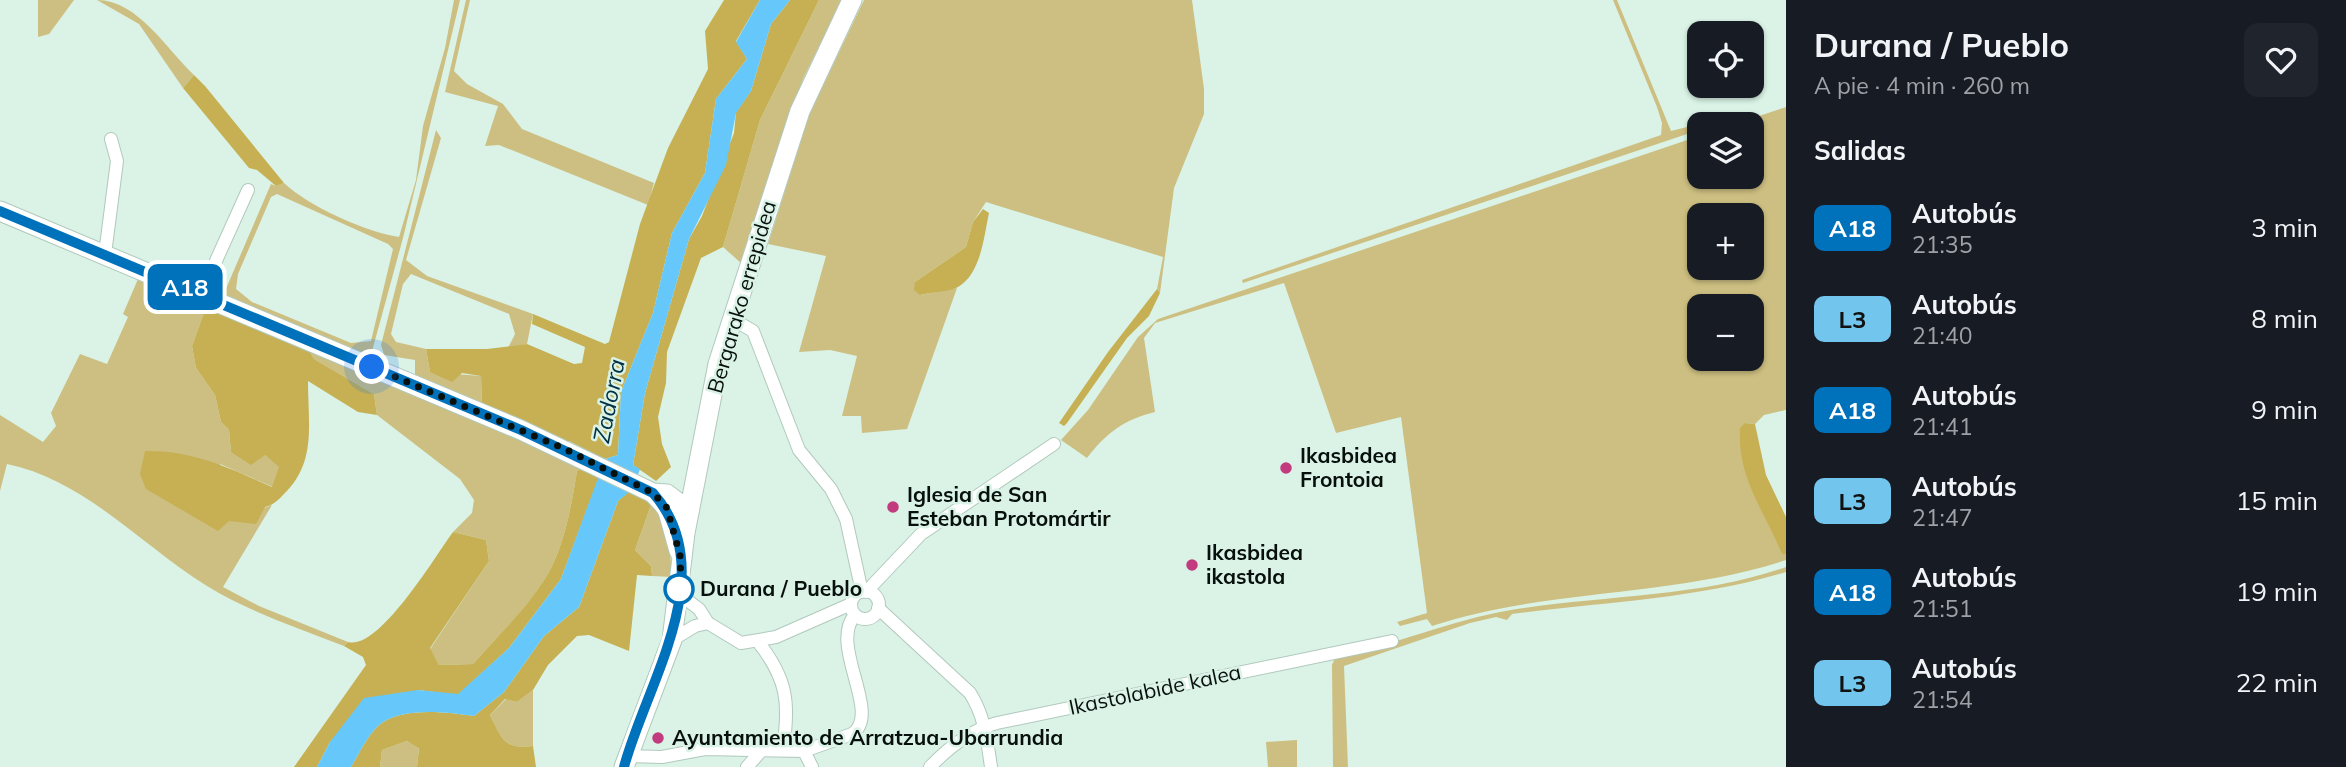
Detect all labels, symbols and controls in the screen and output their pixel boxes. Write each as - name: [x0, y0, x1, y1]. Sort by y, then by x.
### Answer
- map controls: [1687, 21, 1764, 371]
- button: locate: [1687, 21, 1764, 98]
- button: heart: [2244, 23, 2318, 97]
- text: Durana / Pueblo: [1814, 24, 2069, 65]
- text: A pie · 4 min · 260 m: [1814, 71, 2030, 100]
- button: layers: [1687, 112, 1764, 189]
- text: Salidas: [1814, 134, 1906, 167]
- text: Autobús: [1912, 197, 2017, 230]
- street label: Bergarako errepidea: [701, 198, 781, 396]
- button: +: [1687, 203, 1764, 280]
- text: 3 min: [2251, 211, 2318, 244]
- text: A18: [1829, 213, 1876, 243]
- text: 21:35: [1912, 230, 1972, 259]
- line badge: A18: [145, 264, 225, 310]
- text: A18: [162, 272, 208, 302]
- text: Autobús: [1912, 288, 2017, 321]
- button: −: [1687, 294, 1764, 371]
- text: 8 min: [2251, 302, 2318, 335]
- text: L3: [1839, 304, 1866, 334]
- text: 21:40: [1912, 321, 1972, 350]
- your location: [354, 349, 389, 384]
- water label: Zadorra: [586, 356, 631, 445]
- text: Autobús: [1912, 379, 2017, 412]
- text: 9 min: [2251, 393, 2318, 426]
- text: A18: [1829, 395, 1876, 425]
- text: 21:41: [1912, 412, 1972, 441]
- place label: Ikasbidea Frontoia: [1300, 442, 1397, 492]
- marker: Ikasbidea Frontoia: [1278, 460, 1294, 476]
- text: Autobús: [1912, 470, 2017, 503]
- place label: Iglesia de San Esteban Protomártir: [907, 481, 1111, 531]
- text: 15 min: [2236, 484, 2318, 517]
- text: L3: [1839, 486, 1866, 516]
- marker: Iglesia de San Esteban Protomártir: [885, 499, 901, 515]
- text: 21:47: [1912, 503, 1972, 532]
- place label: Ikasbidea ikastola: [1206, 539, 1303, 589]
- marker: Ikasbidea ikastola: [1184, 557, 1200, 573]
- text: Autobús: [1912, 561, 2017, 594]
- marker: Durana / Pueblo: [664, 574, 694, 604]
- place label: Durana / Pueblo: [700, 575, 862, 601]
- text: 19 min: [2236, 575, 2318, 608]
- text: A18: [1829, 577, 1876, 607]
- text: 21:51: [1912, 594, 1972, 623]
- text: Autobús: [1912, 652, 2017, 685]
- street label: Ikastolabide kalea: [1066, 658, 1243, 720]
- text: 22 min: [2236, 666, 2318, 699]
- text: L3: [1839, 668, 1866, 698]
- text: 21:54: [1912, 685, 1972, 714]
- place label: Ayuntamiento de Arratzua-Ubarrundia: [672, 724, 1063, 750]
- marker: Ayuntamiento de Arratzua-Ubarrundia: [650, 730, 666, 746]

